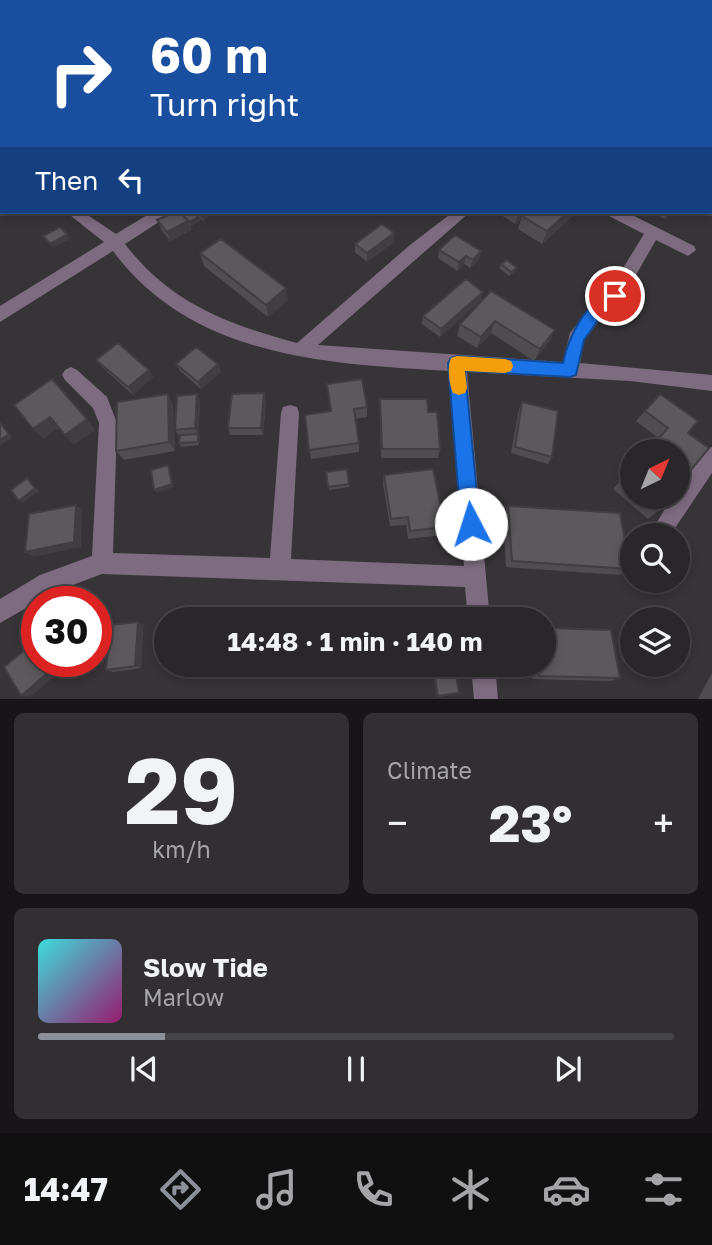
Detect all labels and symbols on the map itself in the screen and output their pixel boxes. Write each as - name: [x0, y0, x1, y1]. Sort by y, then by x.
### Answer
- pin: [585, 266, 645, 326]
- north arrow: [620, 439, 690, 509]
- position arrow: [434, 487, 508, 561]
- speed limit sign: 30: [21, 586, 112, 677]

